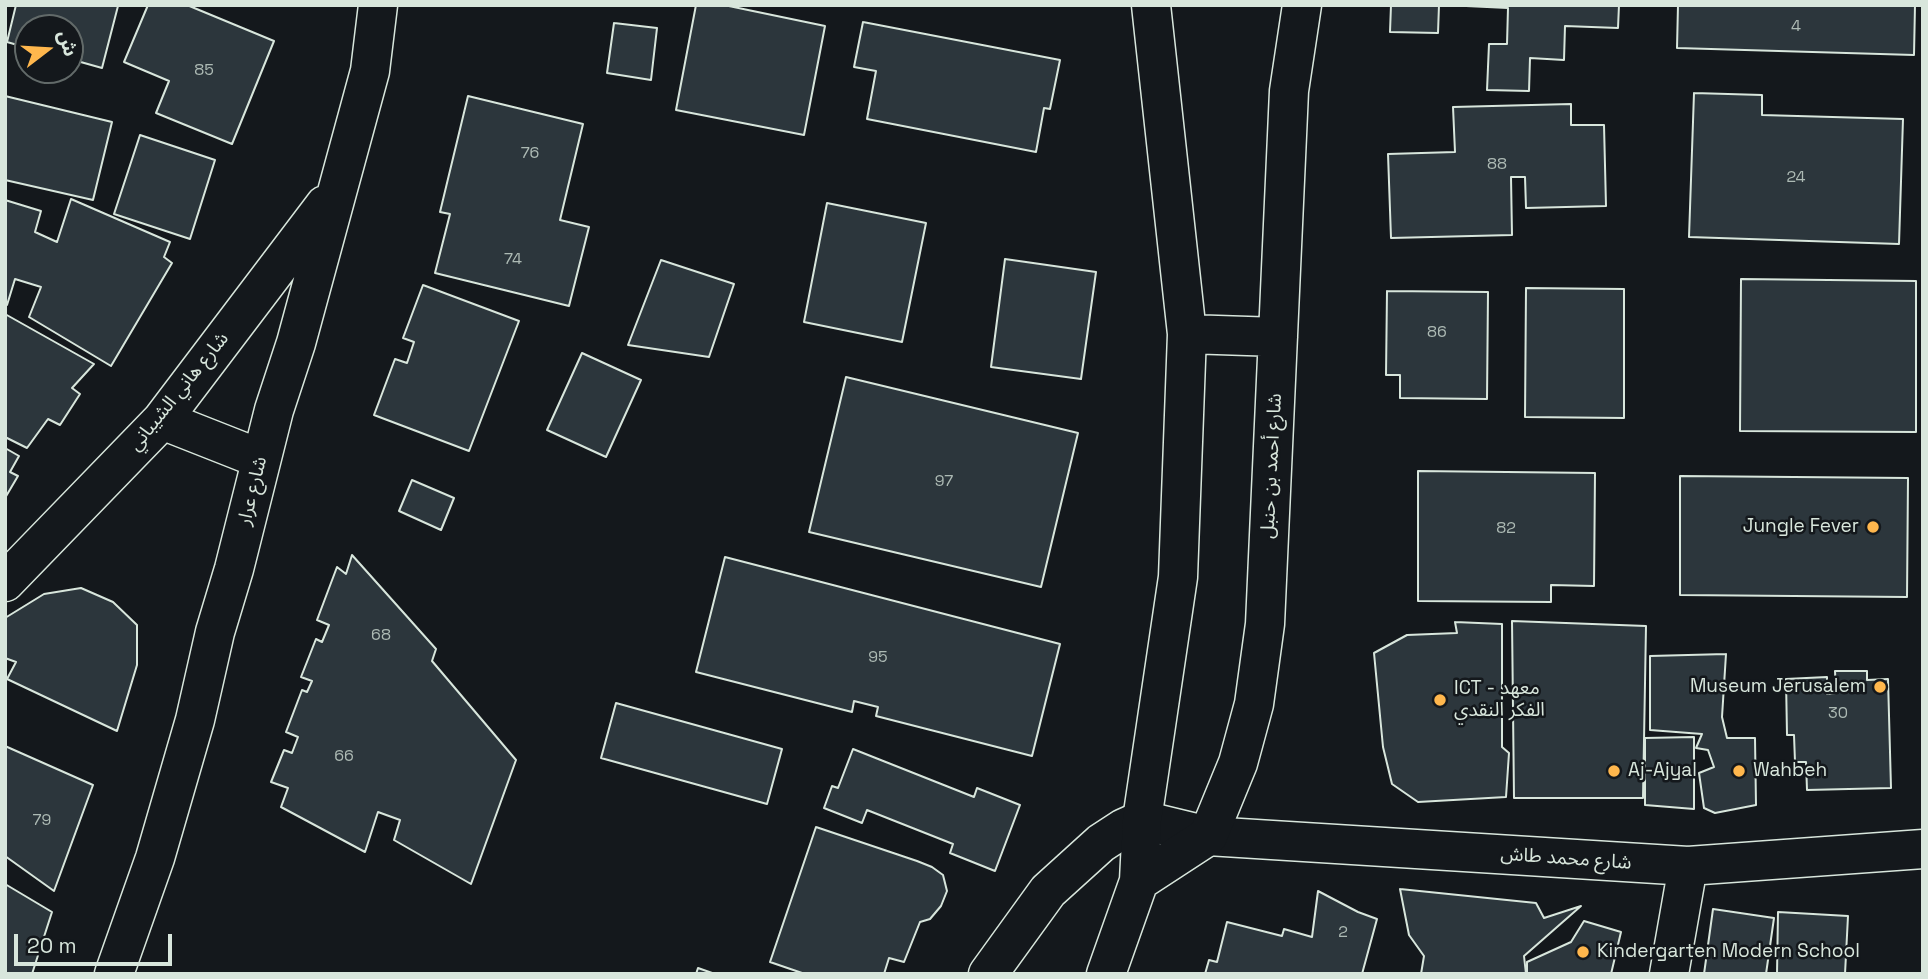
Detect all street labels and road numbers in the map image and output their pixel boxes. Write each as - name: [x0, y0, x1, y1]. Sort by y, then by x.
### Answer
- street label: شارع هاني الشيباني: [124, 328, 234, 456]
- street label: شارع أحمد بن حنبل: [1257, 393, 1287, 539]
- street label: شارع عرار: [233, 454, 273, 528]
- street label: شارع محمد طاش: [1500, 843, 1632, 875]

